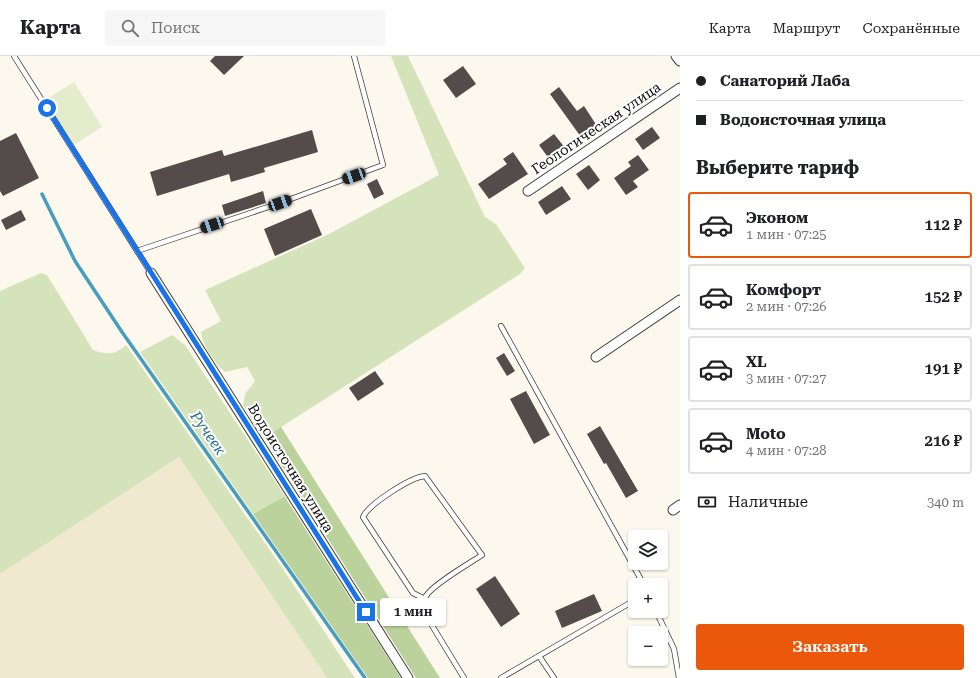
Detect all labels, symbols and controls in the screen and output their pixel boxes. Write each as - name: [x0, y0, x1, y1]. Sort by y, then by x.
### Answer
- search box: [105, 10, 385, 46]
- text: Карта: [20, 16, 81, 39]
- icon: search: [119, 17, 141, 39]
- text: Поиск: [151, 19, 200, 37]
- text: Карта: [709, 20, 751, 36]
- text: Маршрут: [773, 20, 841, 36]
- text: Сохранённые: [863, 20, 960, 36]
- text: Санаторий Лаба: [720, 72, 850, 90]
- street label: Геологическая улица: [528, 79, 664, 177]
- route start: [38, 99, 56, 117]
- text: Водоисточная улица: [720, 111, 886, 129]
- text: Выберите тариф: [696, 157, 859, 178]
- car: [341, 166, 367, 186]
- car: [267, 193, 293, 213]
- icon: car: [698, 207, 734, 243]
- text: Эконом: [746, 209, 808, 227]
- car: [199, 216, 225, 234]
- text: 112 ₽: [925, 216, 962, 234]
- text: 1 мин · 07:25: [746, 227, 827, 242]
- icon: car: [698, 279, 734, 315]
- text: Комфорт: [746, 281, 821, 299]
- text: 152 ₽: [925, 288, 962, 306]
- text: 2 мин · 07:26: [746, 299, 827, 314]
- icon: car: [698, 351, 734, 387]
- text: XL: [746, 353, 767, 371]
- text: 191 ₽: [925, 360, 962, 378]
- text: 3 мин · 07:27: [746, 371, 827, 386]
- street label: Водоисточная улица: [245, 401, 337, 535]
- water label: Ручеек: [186, 407, 230, 459]
- icon: car: [698, 423, 734, 459]
- text: Moto: [746, 425, 786, 443]
- text: 216 ₽: [925, 432, 962, 450]
- text: 4 мин · 07:28: [746, 443, 827, 458]
- icon: cash: [696, 491, 718, 513]
- text: Наличные: [728, 493, 808, 511]
- text: 340 m: [927, 495, 964, 510]
- map controls: [628, 530, 668, 666]
- button: layers: [628, 530, 668, 570]
- button: +: [628, 578, 668, 618]
- callout: 1 мин: [380, 598, 446, 626]
- route end: [357, 603, 375, 621]
- text: 1 мин: [394, 604, 432, 619]
- button: Заказать: [696, 624, 964, 670]
- button: −: [628, 626, 668, 666]

